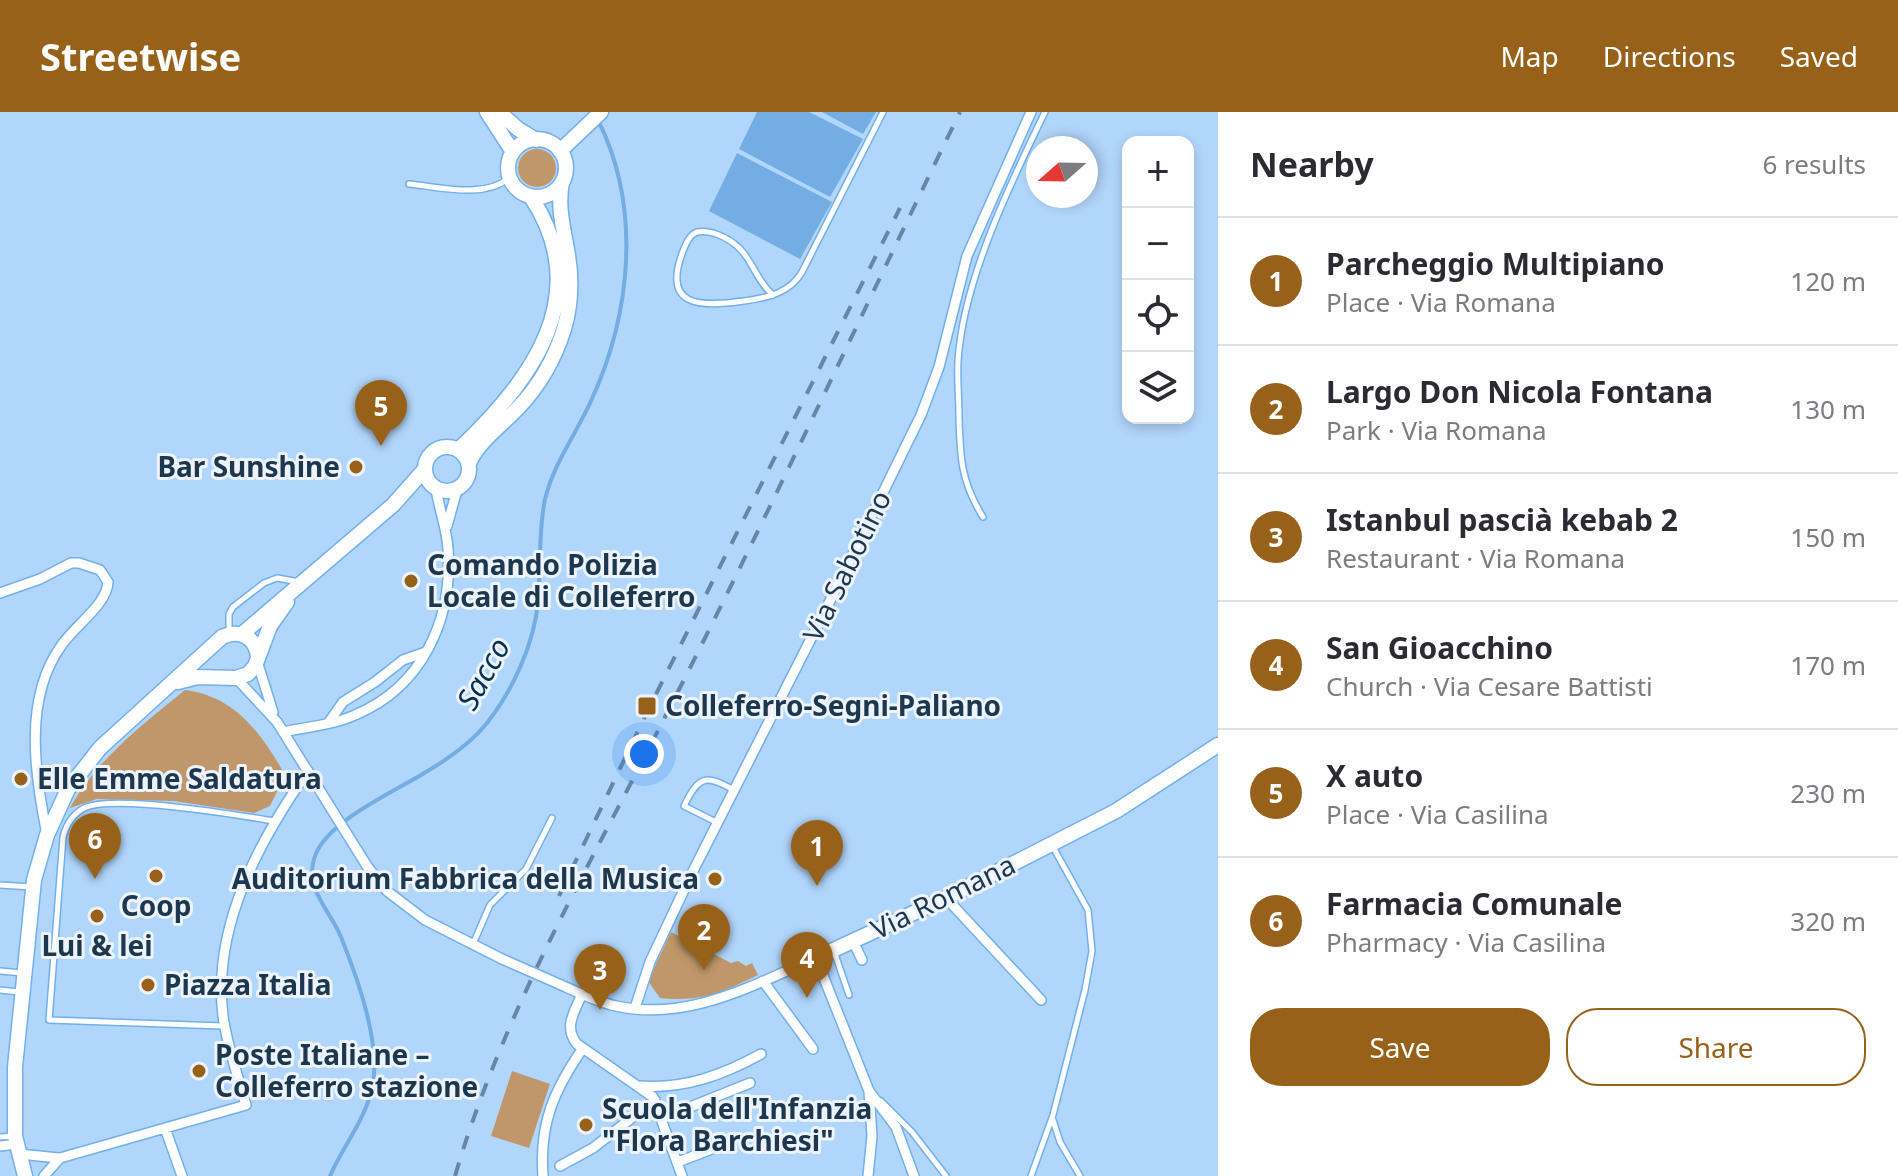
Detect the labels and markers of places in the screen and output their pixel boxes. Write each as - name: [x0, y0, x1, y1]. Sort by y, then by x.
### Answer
- pin: 5: [355, 380, 407, 446]
- place label: Bar Sunshine: [157, 447, 340, 485]
- marker: Bar Sunshine: [347, 458, 365, 476]
- place label: Comando Polizia Locale di Colleferro: [427, 545, 695, 615]
- marker: Comando Polizia Locale di Colleferro: [402, 572, 420, 590]
- place label: Colleferro-Segni-Paliano: [665, 686, 1001, 724]
- marker: Colleferro-Segni-Paliano: [636, 695, 658, 717]
- place label: Elle Emme Saldatura: [37, 759, 322, 797]
- marker: Elle Emme Saldatura: [12, 770, 30, 788]
- pin: 6: [69, 813, 121, 879]
- pin: 1: [791, 820, 843, 886]
- place label: Auditorium Fabbrica della Musica: [232, 859, 699, 897]
- marker: Coop: [147, 867, 165, 885]
- marker: Auditorium Fabbrica della Musica: [706, 870, 724, 888]
- place label: Coop: [121, 886, 191, 924]
- pin: 2: [678, 904, 730, 970]
- marker: Lui & lei: [88, 907, 106, 925]
- place label: Lui & lei: [41, 926, 153, 964]
- pin: 4: [781, 932, 833, 998]
- pin: 3: [574, 944, 626, 1010]
- place label: Piazza Italia: [164, 965, 332, 1003]
- marker: Piazza Italia: [139, 976, 157, 994]
- place label: Poste Italiane – Colleferro stazione: [215, 1035, 478, 1105]
- marker: Poste Italiane – Colleferro stazione: [190, 1062, 208, 1080]
- place label: Scuola dell'Infanzia "Flora Barchiesi": [602, 1089, 872, 1159]
- marker: Scuola dell'Infanzia "Flora Barchiesi": [577, 1116, 595, 1134]

